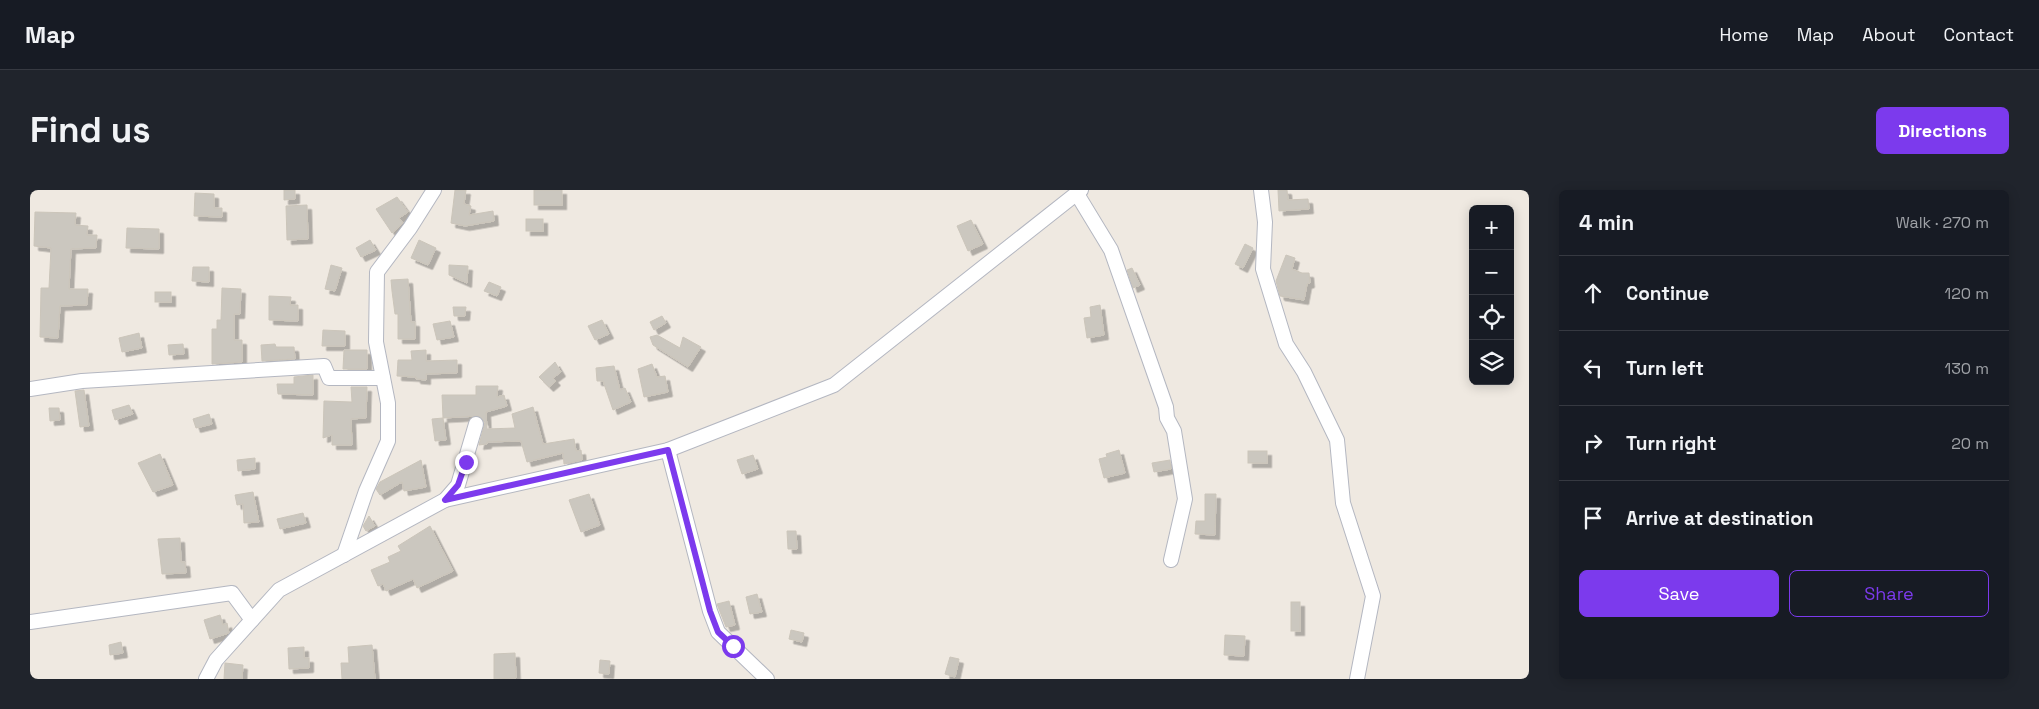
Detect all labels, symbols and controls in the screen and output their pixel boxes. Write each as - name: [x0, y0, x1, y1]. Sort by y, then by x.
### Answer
- text: Map: [25, 19, 75, 50]
- text: Home: [1720, 23, 1769, 46]
- text: Map: [1797, 23, 1834, 46]
- text: About: [1862, 23, 1916, 46]
- text: Contact: [1944, 23, 2014, 46]
- button: Directions: [1876, 107, 2009, 154]
- text: Find us: [30, 108, 151, 152]
- map controls: [1469, 205, 1514, 385]
- button: +: [1469, 205, 1514, 250]
- text: 4 min: [1579, 209, 1634, 236]
- text: Walk · 270 m: [1896, 212, 1989, 233]
- button: −: [1469, 250, 1514, 295]
- icon: ahead: [1579, 279, 1607, 307]
- text: Continue: [1626, 281, 1709, 306]
- text: 120 m: [1945, 283, 1989, 304]
- button: locate: [1469, 295, 1514, 340]
- button: layers: [1469, 340, 1514, 385]
- icon: left: [1579, 354, 1607, 382]
- text: Turn left: [1626, 356, 1704, 381]
- text: 130 m: [1945, 358, 1989, 379]
- icon: right: [1579, 429, 1607, 457]
- text: Turn right: [1626, 431, 1716, 456]
- text: 20 m: [1951, 433, 1989, 454]
- route end: [455, 451, 478, 474]
- icon: arrive: [1579, 504, 1607, 532]
- text: Arrive at destination: [1626, 506, 1814, 531]
- button: Save: [1579, 570, 1779, 617]
- button: Share: [1789, 570, 1989, 617]
- route start: [722, 635, 745, 658]

